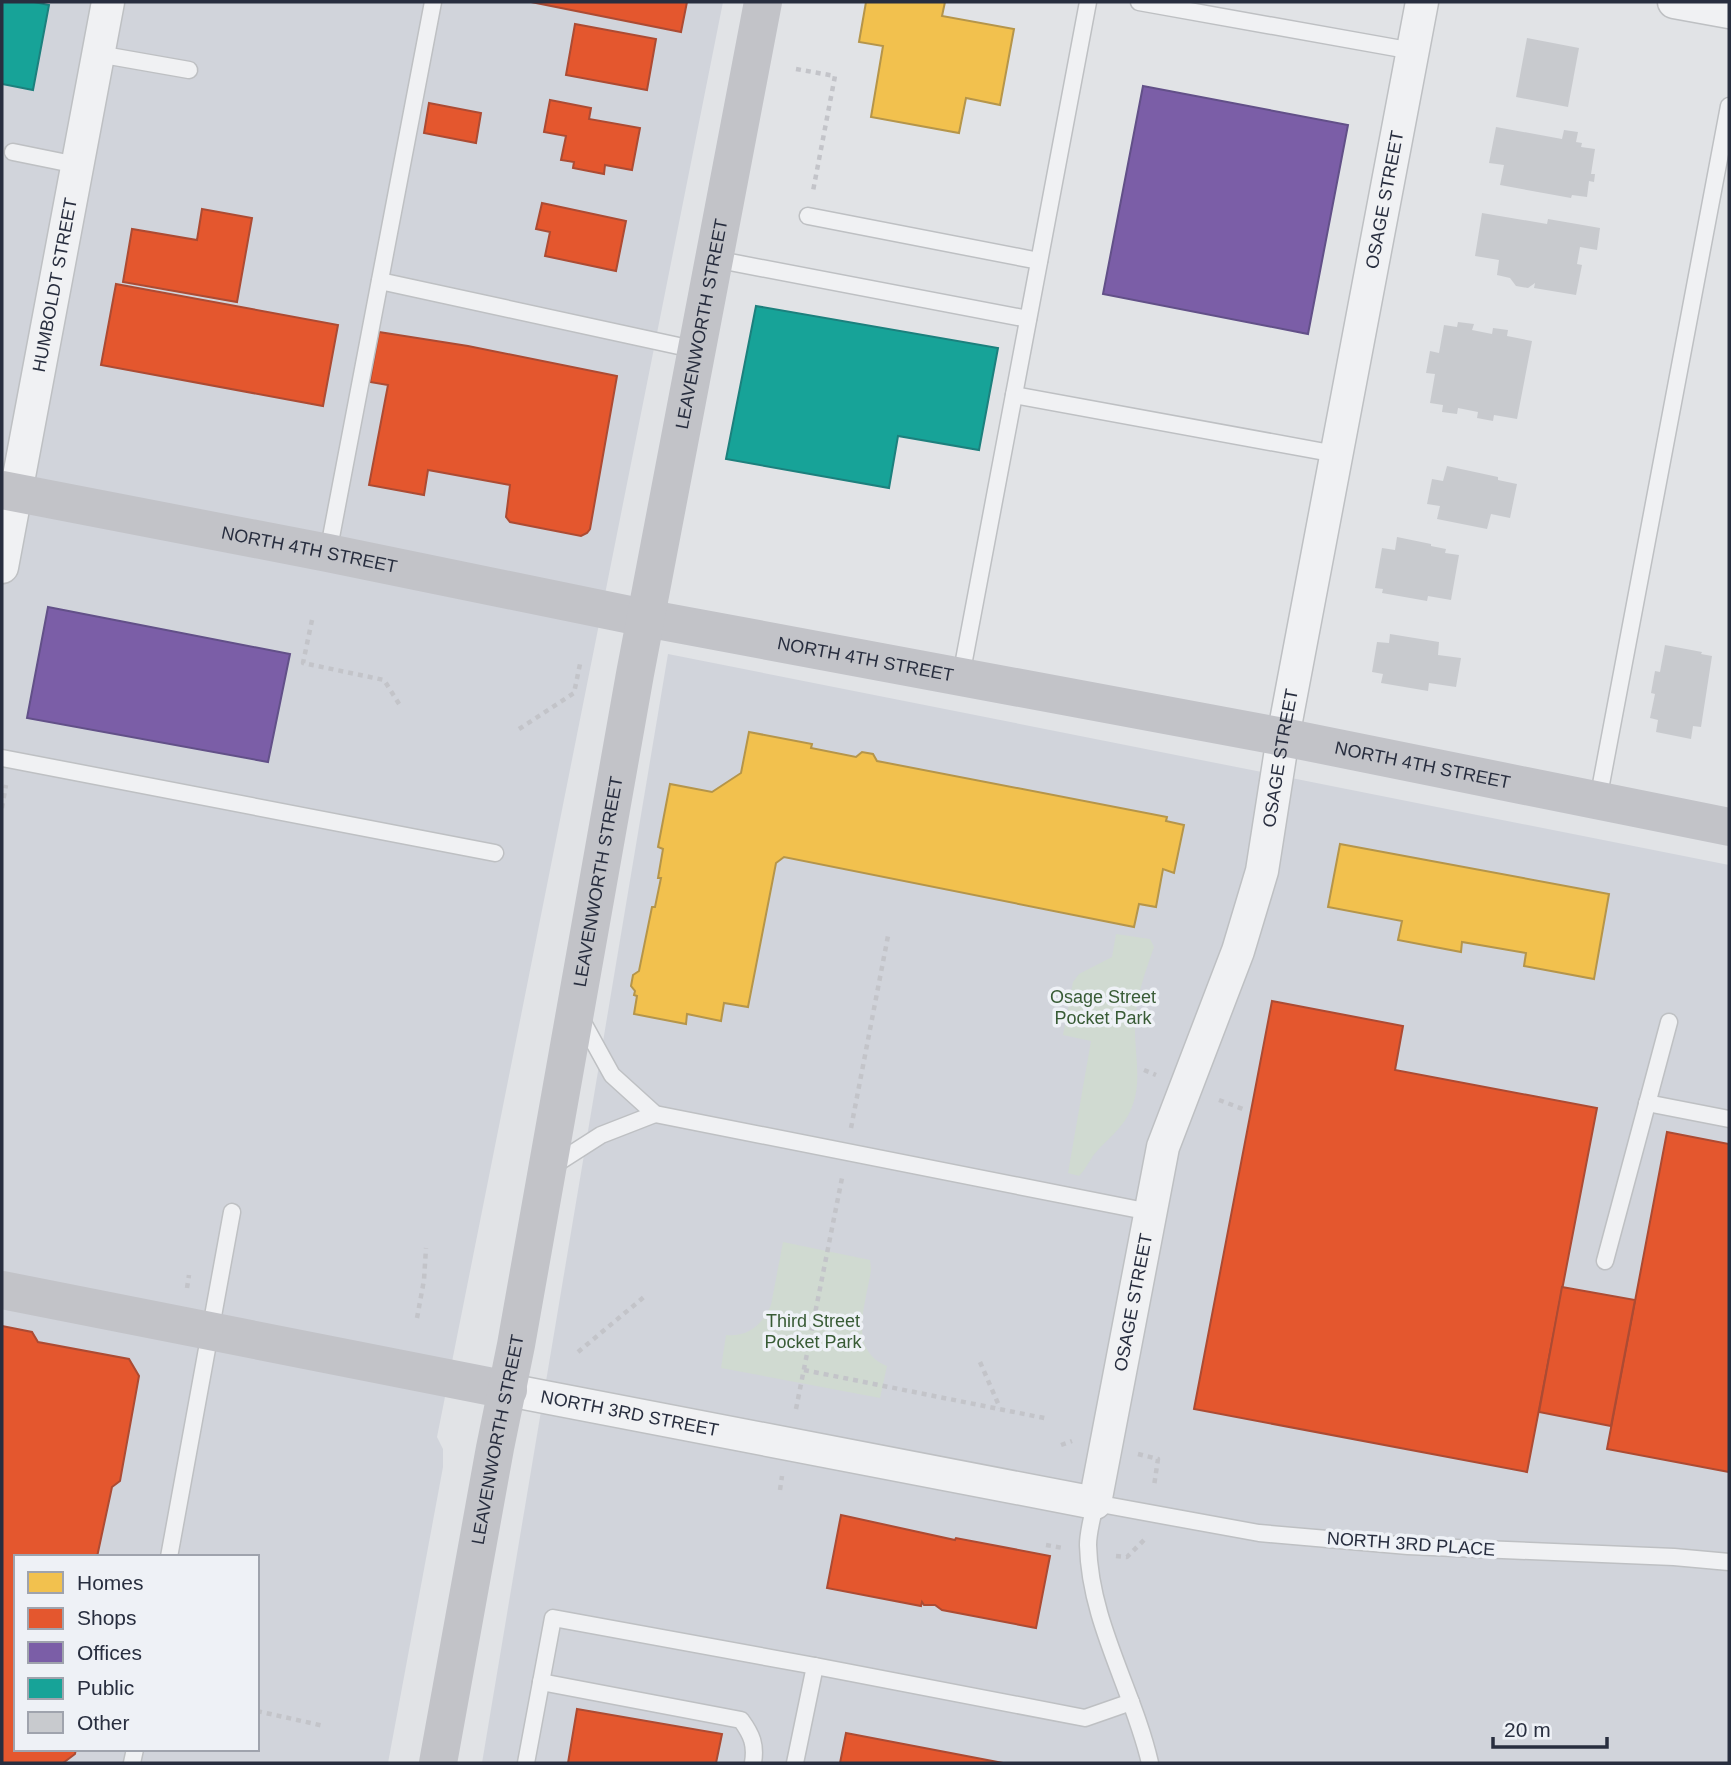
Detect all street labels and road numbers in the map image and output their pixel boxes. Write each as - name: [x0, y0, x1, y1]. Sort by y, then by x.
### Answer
- street label: OSAGE STREET: [1362, 129, 1407, 270]
- street label: HUMBOLDT STREET: [29, 196, 81, 374]
- street label: LEAVENWORTH STREET: [672, 217, 731, 431]
- street label: NORTH 4TH STREET: [220, 523, 399, 577]
- street label: NORTH 4TH STREET: [776, 633, 955, 685]
- street label: OSAGE STREET: [1259, 687, 1302, 829]
- street label: NORTH 4TH STREET: [1333, 738, 1512, 793]
- street label: LEAVENWORTH STREET: [570, 775, 627, 988]
- street label: OSAGE STREET: [1110, 1232, 1156, 1373]
- street label: LEAVENWORTH STREET: [468, 1333, 528, 1546]
- street label: NORTH 3RD STREET: [539, 1387, 720, 1440]
- street label: NORTH 3RD PLACE: [1326, 1528, 1496, 1560]

